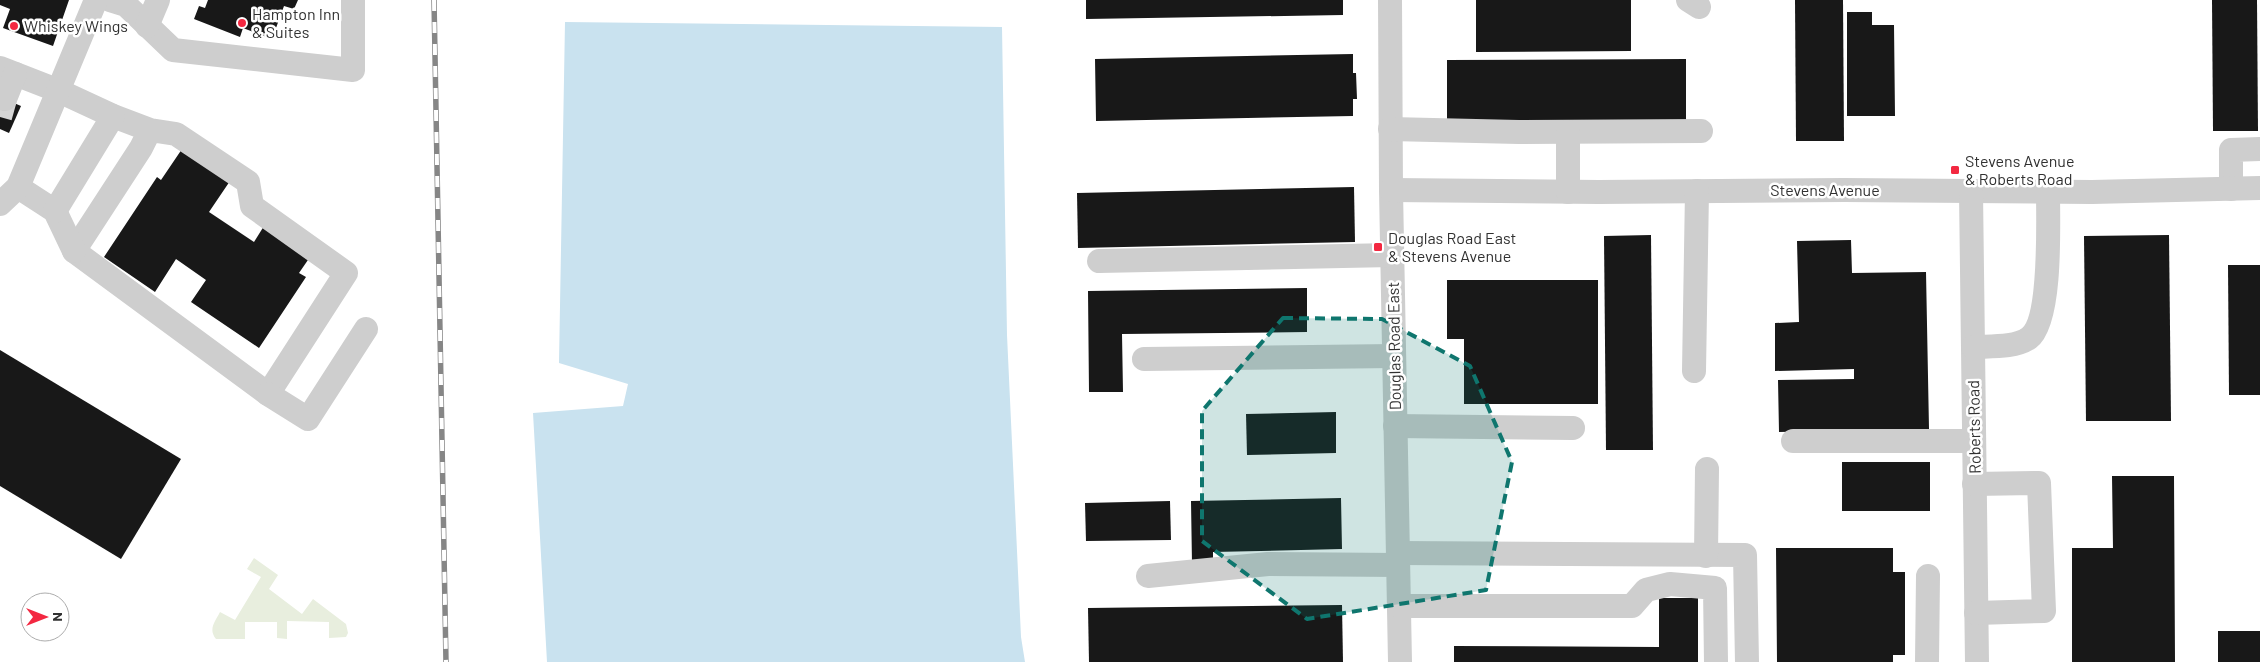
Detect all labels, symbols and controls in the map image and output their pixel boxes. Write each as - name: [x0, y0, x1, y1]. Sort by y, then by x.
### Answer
- place label: Hampton Inn & Suites: [252, 4, 340, 41]
- place label: Whiskey Wings: [24, 16, 128, 35]
- marker: Hampton Inn & Suites: [236, 17, 248, 29]
- marker: Whiskey Wings: [8, 20, 20, 32]
- place label: Stevens Avenue & Roberts Road: [1965, 151, 2074, 188]
- marker: Stevens Avenue & Roberts Road: [1949, 164, 1961, 176]
- street label: Stevens Avenue: [1770, 180, 1880, 199]
- place label: Douglas Road East & Stevens Avenue: [1388, 228, 1516, 265]
- marker: Douglas Road East & Stevens Avenue: [1372, 241, 1384, 253]
- street label: Douglas Road East: [1383, 282, 1404, 410]
- street label: Roberts Road: [1963, 380, 1984, 474]
- north arrow: [20, 592, 70, 642]
- text: N: [50, 612, 67, 622]

